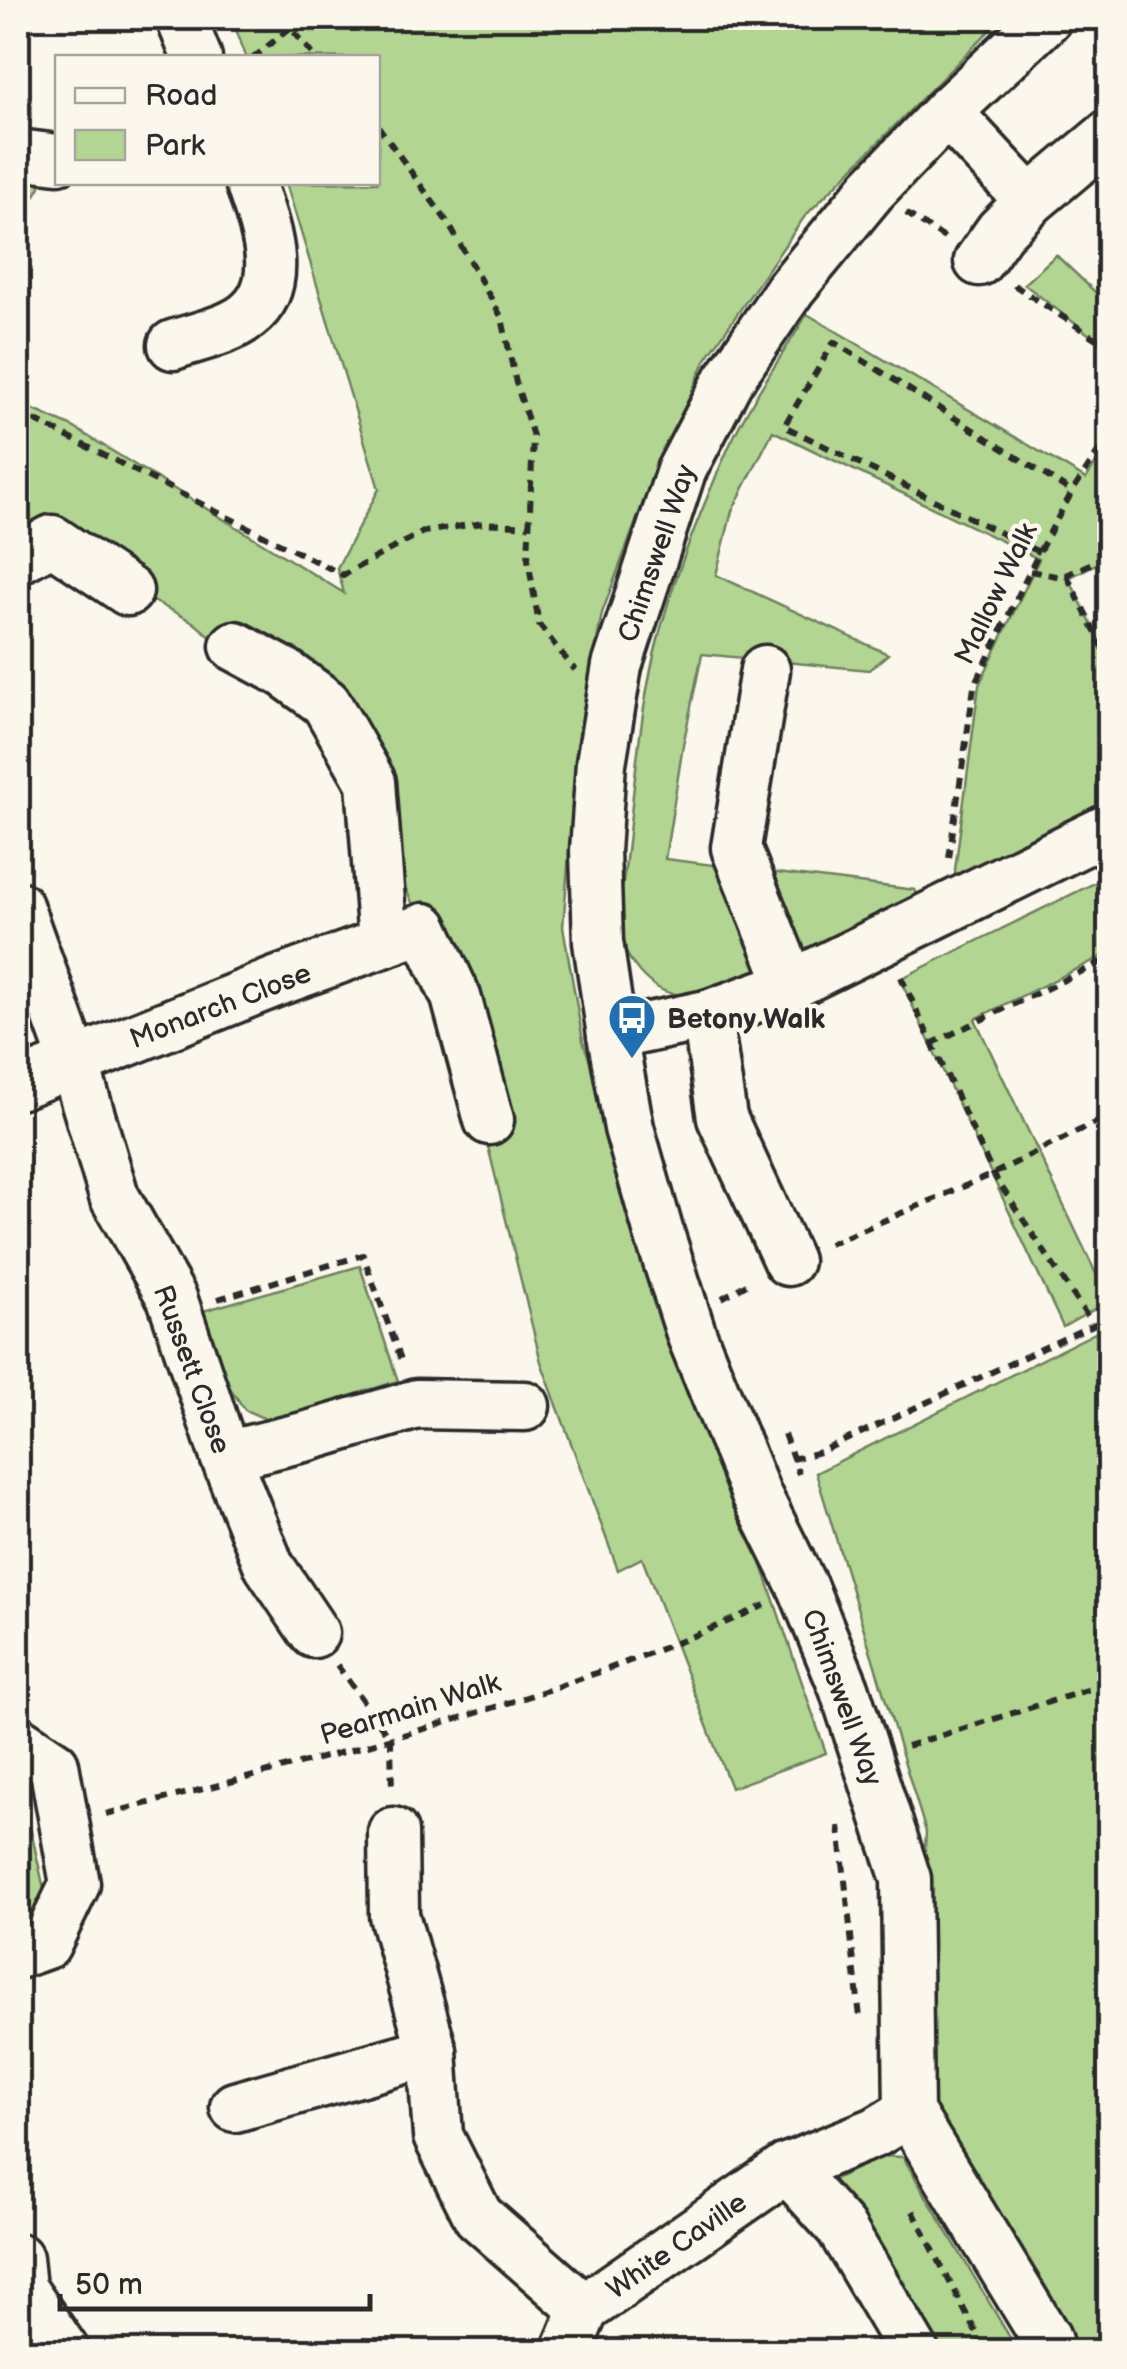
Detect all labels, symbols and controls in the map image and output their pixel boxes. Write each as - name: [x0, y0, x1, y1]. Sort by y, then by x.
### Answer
- legend: [55, 55, 380, 185]
- text: Road: [145, 78, 218, 114]
- text: Park: [145, 128, 205, 164]
- street label: Chimswell Way: [612, 460, 703, 647]
- street label: Mallow Walk: [948, 517, 1045, 670]
- street label: Monarch Close: [125, 957, 316, 1056]
- bus stop icon: Betony Walk: [606, 992, 658, 1060]
- place label: Betony Walk: [667, 1003, 825, 1036]
- street label: Russett Close: [146, 1281, 237, 1458]
- street label: Chimswell Way: [794, 1605, 889, 1791]
- street label: Pearmain Walk: [316, 1666, 505, 1752]
- street label: White Caville: [601, 2186, 753, 2307]
- scale bar: [60, 2249, 370, 2311]
- text: 50 m: [75, 2267, 143, 2303]

